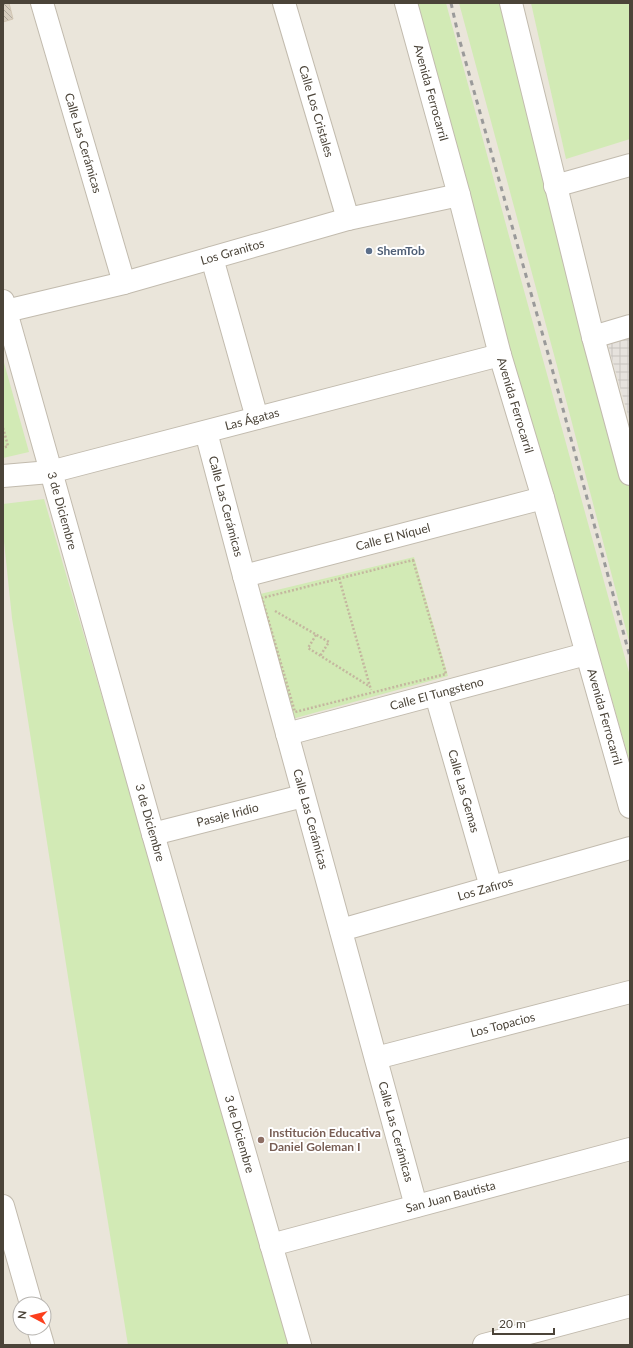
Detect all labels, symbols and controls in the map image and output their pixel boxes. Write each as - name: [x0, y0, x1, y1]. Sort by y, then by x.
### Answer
- street label: Avenida Ferrocarril: [411, 43, 452, 142]
- street label: Calle Los Cristales: [296, 63, 337, 159]
- street label: Calle Las Cerámicas: [62, 91, 105, 195]
- street label: Los Granitos: [199, 235, 266, 268]
- place label: ShemTob: [377, 243, 425, 258]
- marker: ShemTob: [364, 246, 374, 256]
- street label: Avenida Ferrocarril: [494, 355, 537, 455]
- street label: Las Ágatas: [223, 405, 281, 433]
- street label: Calle Las Cerámicas: [206, 454, 247, 558]
- street label: 3 de Diciembre: [44, 470, 81, 551]
- street label: Calle El Níquel: [354, 520, 432, 554]
- street label: Avenida Ferrocarril: [584, 667, 626, 767]
- street label: Calle El Tungsteno: [388, 674, 485, 713]
- street label: Calle Las Gemas: [445, 748, 483, 834]
- street label: Calle Las Cerámicas: [290, 767, 332, 871]
- street label: 3 de Diciembre: [132, 782, 169, 863]
- street label: Pasaje Iridio: [195, 799, 260, 830]
- street label: Los Zafiros: [456, 874, 515, 904]
- street label: Los Topacios: [469, 1009, 537, 1040]
- street label: Calle Las Cerámicas: [375, 1080, 417, 1184]
- street label: 3 de Diciembre: [222, 1093, 258, 1175]
- place label: Institución Educativa Daniel Goleman I: [269, 1125, 381, 1154]
- marker: Institución Educativa Daniel Goleman I: [256, 1135, 266, 1145]
- street label: San Juan Bautista: [404, 1177, 497, 1216]
- north arrow: [12, 1296, 52, 1336]
- text: N: [15, 1310, 29, 1320]
- scale bar: [493, 1310, 554, 1336]
- text: 20 m: [499, 1316, 526, 1331]

